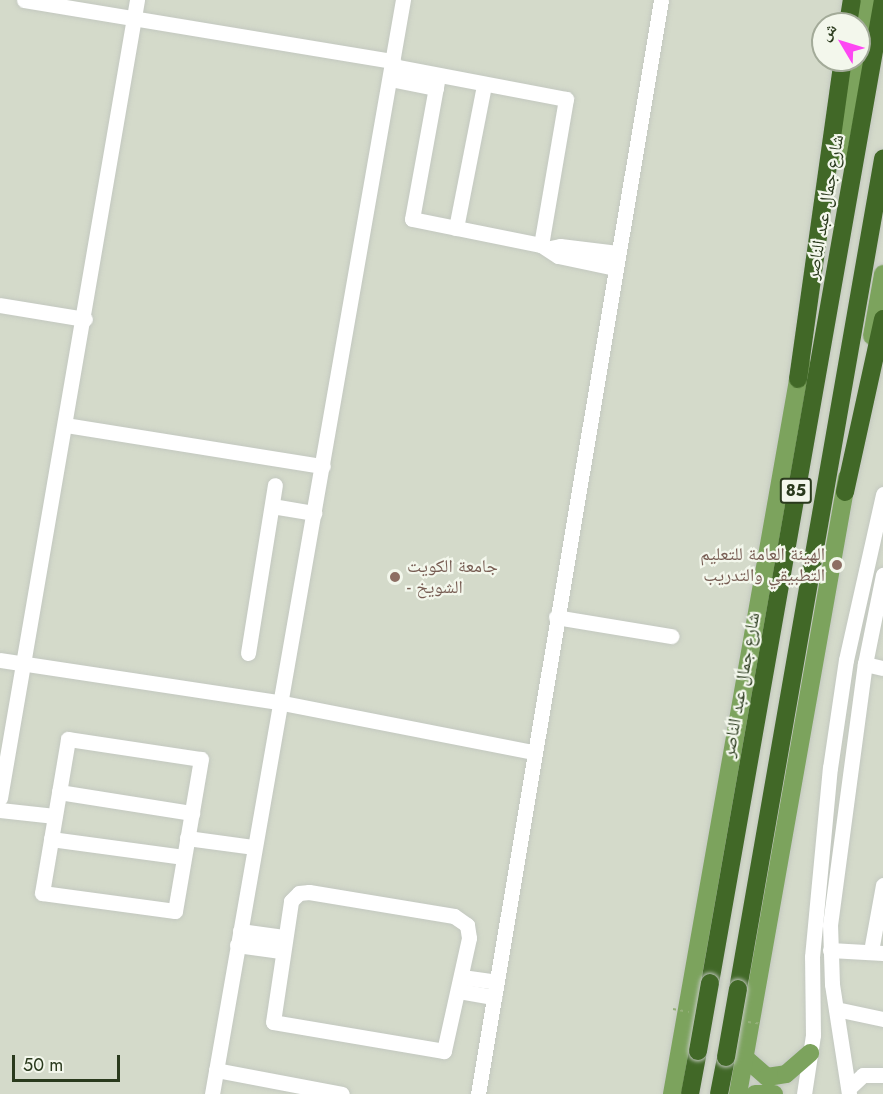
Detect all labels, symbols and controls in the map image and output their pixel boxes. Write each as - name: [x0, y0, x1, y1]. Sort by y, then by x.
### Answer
- north arrow: [811, 12, 871, 72]
- text: ش: [814, 18, 842, 46]
- street label: شارع جمال عبد الناصر: [802, 133, 848, 281]
- road number: 85: [780, 478, 812, 504]
- place label: الهيئة العامة للتعليم التطبيقي والتدريب: [700, 544, 825, 586]
- place label: جامعة الكويت - الشويخ: [407, 556, 498, 598]
- marker: الهيئة العامة للتعليم التطبيقي والتدريب: [830, 558, 844, 572]
- marker: جامعة الكويت - الشويخ: [388, 570, 402, 584]
- street label: شارع جمال عبد الناصر: [718, 611, 764, 759]
- scale bar: [15, 1043, 123, 1081]
- text: 50 m: [23, 1052, 63, 1078]

